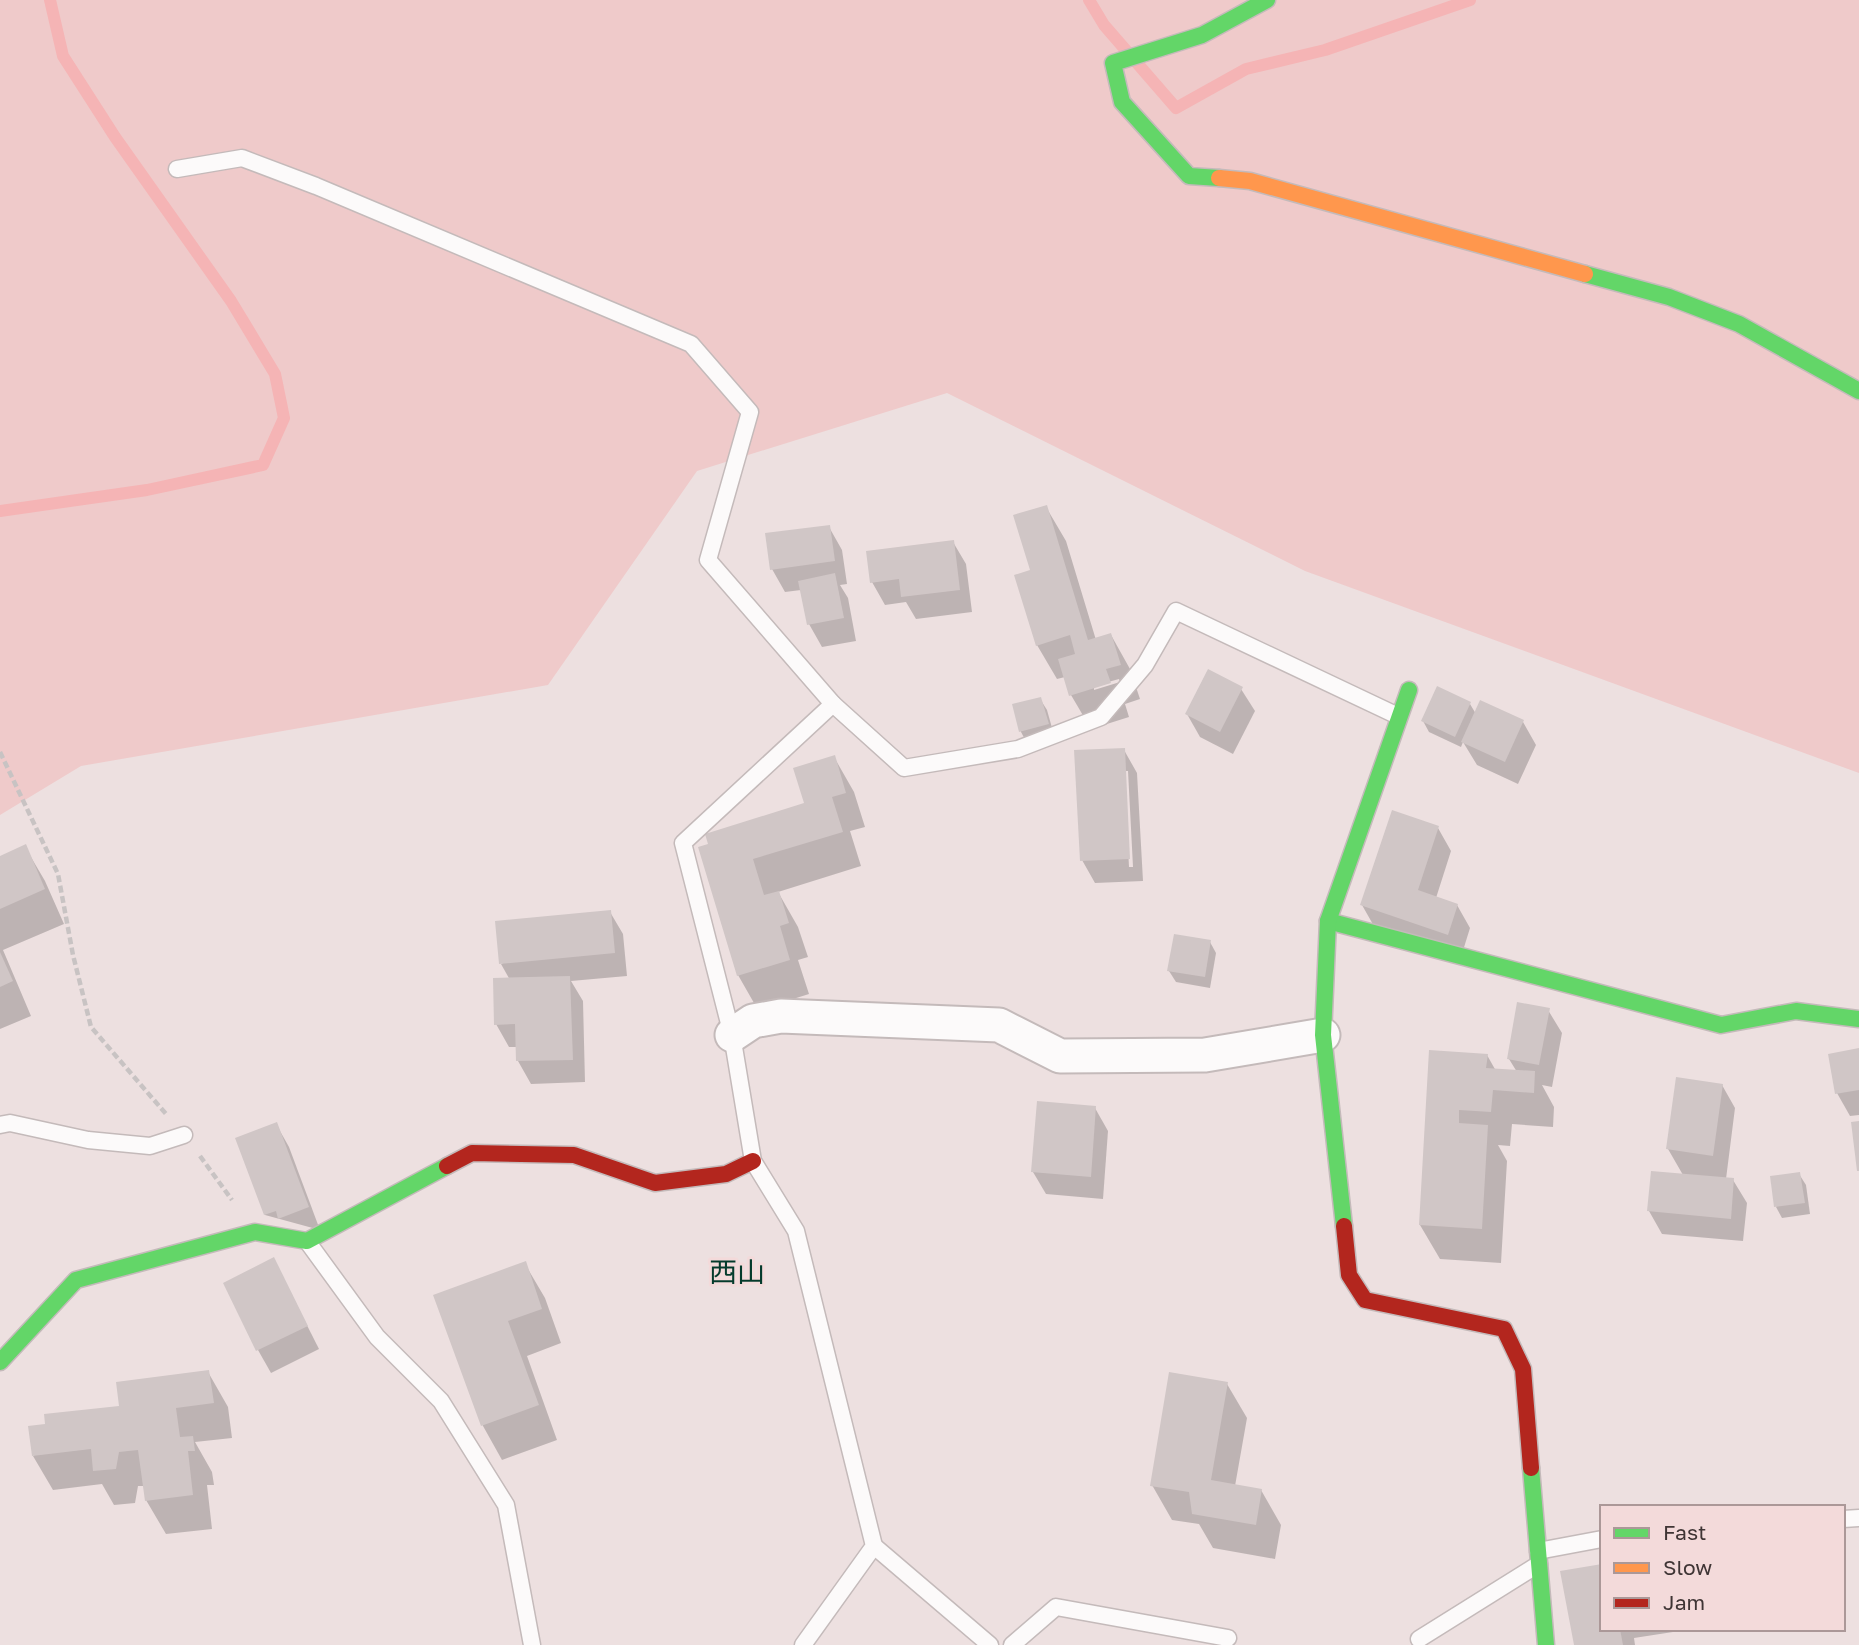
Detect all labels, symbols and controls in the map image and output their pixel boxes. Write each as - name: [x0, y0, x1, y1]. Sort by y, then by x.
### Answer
- district label: 西山: [709, 1255, 765, 1288]
- legend: [1600, 1505, 1845, 1631]
- text: Fast: [1663, 1519, 1706, 1545]
- text: Slow: [1663, 1554, 1712, 1580]
- text: Jam: [1663, 1589, 1705, 1615]

